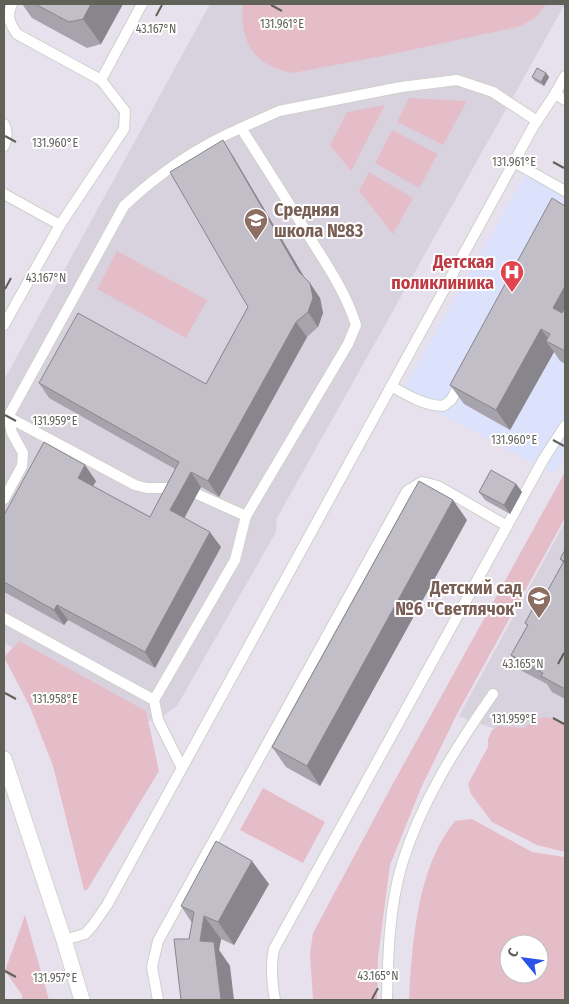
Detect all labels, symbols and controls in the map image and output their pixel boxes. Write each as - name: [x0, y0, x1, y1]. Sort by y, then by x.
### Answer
- text: 131.961°E: [260, 17, 304, 31]
- text: 43.167°N: [136, 22, 176, 36]
- text: 131.960°E: [32, 136, 78, 150]
- text: 131.961°E: [492, 155, 536, 169]
- place label: Средняя школа №83: [274, 199, 364, 242]
- school or university icon: Средняя школа №83: [243, 207, 269, 241]
- place label: Детская поликлиника: [391, 251, 494, 294]
- hospital icon: Детская поликлиника: [499, 259, 525, 293]
- text: 43.167°N: [26, 271, 66, 285]
- text: 131.959°E: [33, 414, 78, 428]
- text: 131.960°E: [491, 433, 537, 447]
- place label: Детский сад №6 "Светлячок": [395, 577, 522, 620]
- school or university icon: Детский сад №6 "Светлячок": [526, 585, 552, 619]
- text: 43.165°N: [502, 657, 544, 671]
- text: 131.958°E: [32, 692, 78, 706]
- text: 131.959°E: [492, 712, 537, 726]
- north arrow: [499, 934, 549, 984]
- text: С: [504, 945, 523, 960]
- text: 43.165°N: [357, 969, 399, 983]
- text: 131.957°E: [33, 971, 77, 985]

